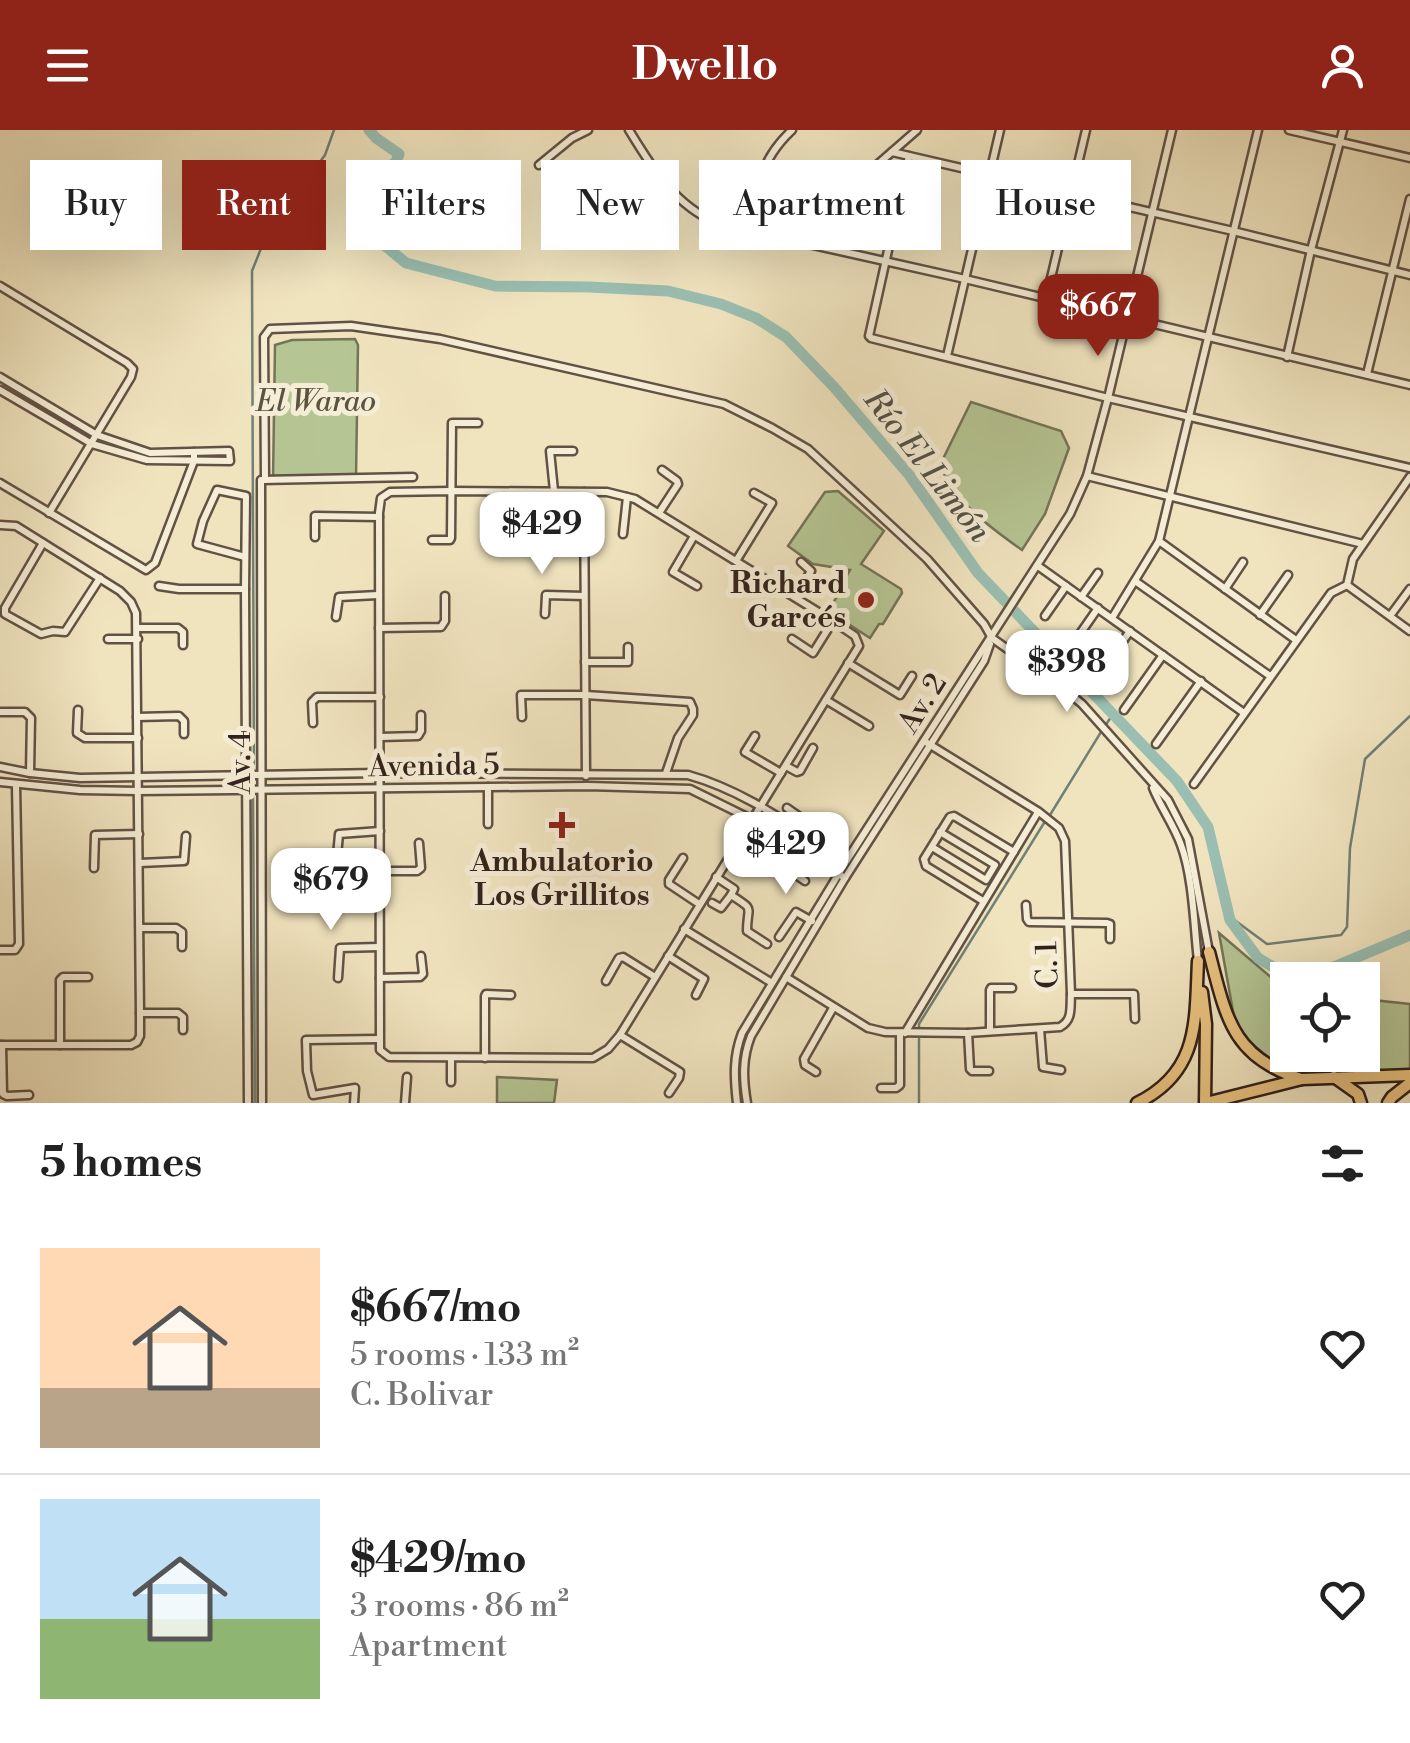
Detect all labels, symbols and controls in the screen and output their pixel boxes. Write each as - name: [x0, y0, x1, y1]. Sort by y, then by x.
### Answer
- text: Dwello: [632, 37, 778, 94]
- icon: menu: [40, 38, 95, 93]
- icon: person: [1315, 38, 1370, 93]
- chip: Buy: [30, 160, 162, 250]
- chip: Rent: [182, 160, 326, 250]
- chip: Filters: [346, 160, 521, 250]
- chip: New: [541, 160, 679, 250]
- chip: Apartment: [699, 160, 941, 250]
- chip: House: [961, 160, 1131, 250]
- pin: $667: [1039, 274, 1157, 359]
- text: $667: [1060, 286, 1136, 326]
- water label: Río El Limón: [854, 380, 1000, 551]
- park label: El Warao: [254, 383, 376, 421]
- pin: $429: [483, 492, 601, 577]
- text: $429: [502, 504, 582, 544]
- place label: Richard Garcés: [730, 565, 846, 637]
- marker: Richard Garcés: [855, 589, 877, 611]
- pin: $398: [1008, 630, 1126, 715]
- text: $398: [1028, 642, 1106, 682]
- street label: Av. 2: [889, 667, 956, 741]
- street label: Av. 4: [222, 730, 260, 795]
- street label: Avenida 5: [367, 746, 500, 786]
- marker: Ambulatorio Los Grillitos: [549, 812, 575, 838]
- pin: $429: [727, 812, 845, 897]
- text: $429: [746, 824, 826, 864]
- place label: Ambulatorio Los Grillitos: [469, 843, 654, 915]
- pin: $679: [272, 848, 390, 933]
- text: $679: [293, 860, 369, 900]
- street label: C. 1: [1028, 940, 1068, 989]
- map controls: [1270, 962, 1380, 1072]
- button: locate: [1270, 962, 1380, 1072]
- icon: filters: [1315, 1136, 1370, 1191]
- text: 5 homes: [40, 1137, 202, 1190]
- text: $667/mo: [350, 1282, 522, 1335]
- icon: home: [120, 1288, 240, 1408]
- icon: heart: [1315, 1321, 1370, 1376]
- text: 5 rooms · 133 m²: [350, 1335, 579, 1375]
- text: C. Bolivar: [350, 1375, 493, 1415]
- text: $429/mo: [350, 1533, 527, 1586]
- icon: home: [120, 1539, 240, 1659]
- icon: heart: [1315, 1572, 1370, 1627]
- text: 3 rooms · 86 m²: [350, 1586, 569, 1626]
- text: Apartment: [350, 1626, 507, 1666]

